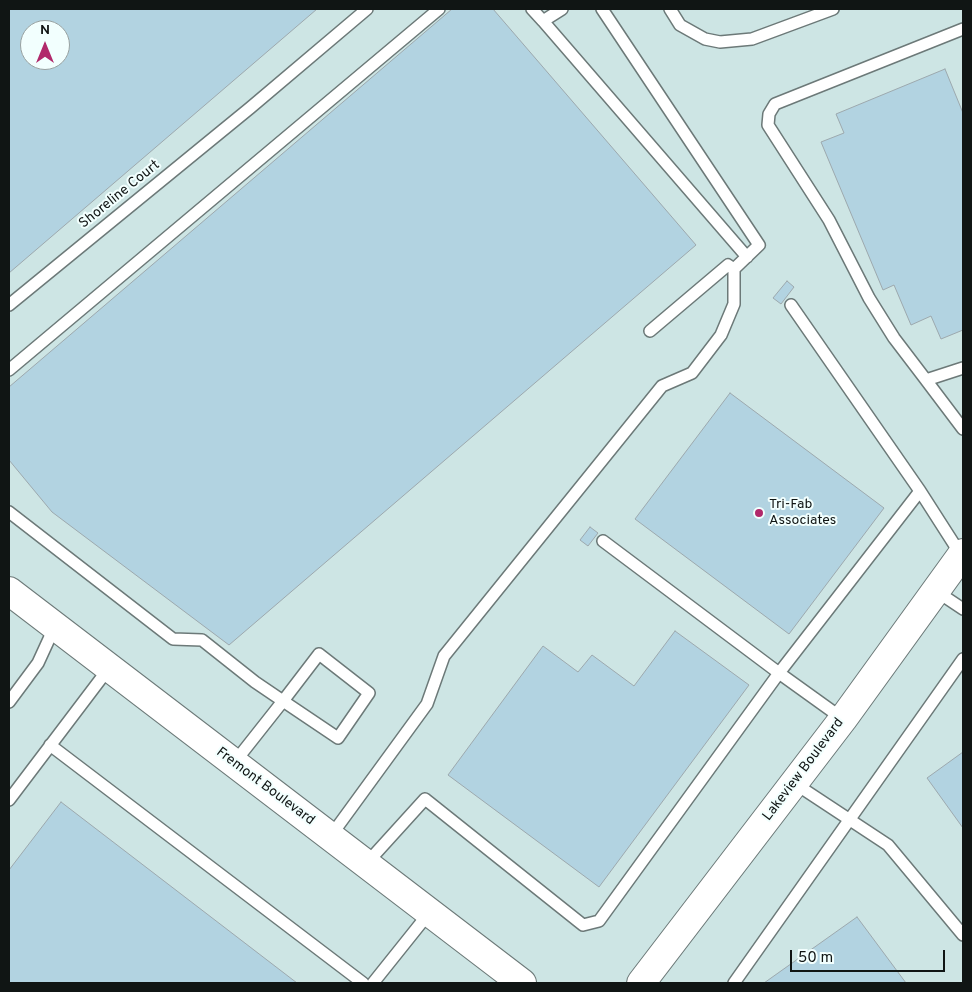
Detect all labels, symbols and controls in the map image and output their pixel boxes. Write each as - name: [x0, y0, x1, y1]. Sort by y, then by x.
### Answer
- north arrow: [20, 20, 70, 70]
- text: N: [40, 22, 50, 39]
- street label: Shoreline Court: [76, 157, 164, 233]
- place label: Tri-Fab Associates: [769, 497, 836, 530]
- marker: Tri-Fab Associates: [753, 507, 765, 519]
- street label: Lakeview Boulevard: [760, 715, 848, 825]
- street label: Fremont Boulevard: [212, 744, 318, 830]
- scale bar: [792, 940, 947, 972]
- text: 50 m: [798, 949, 833, 968]

